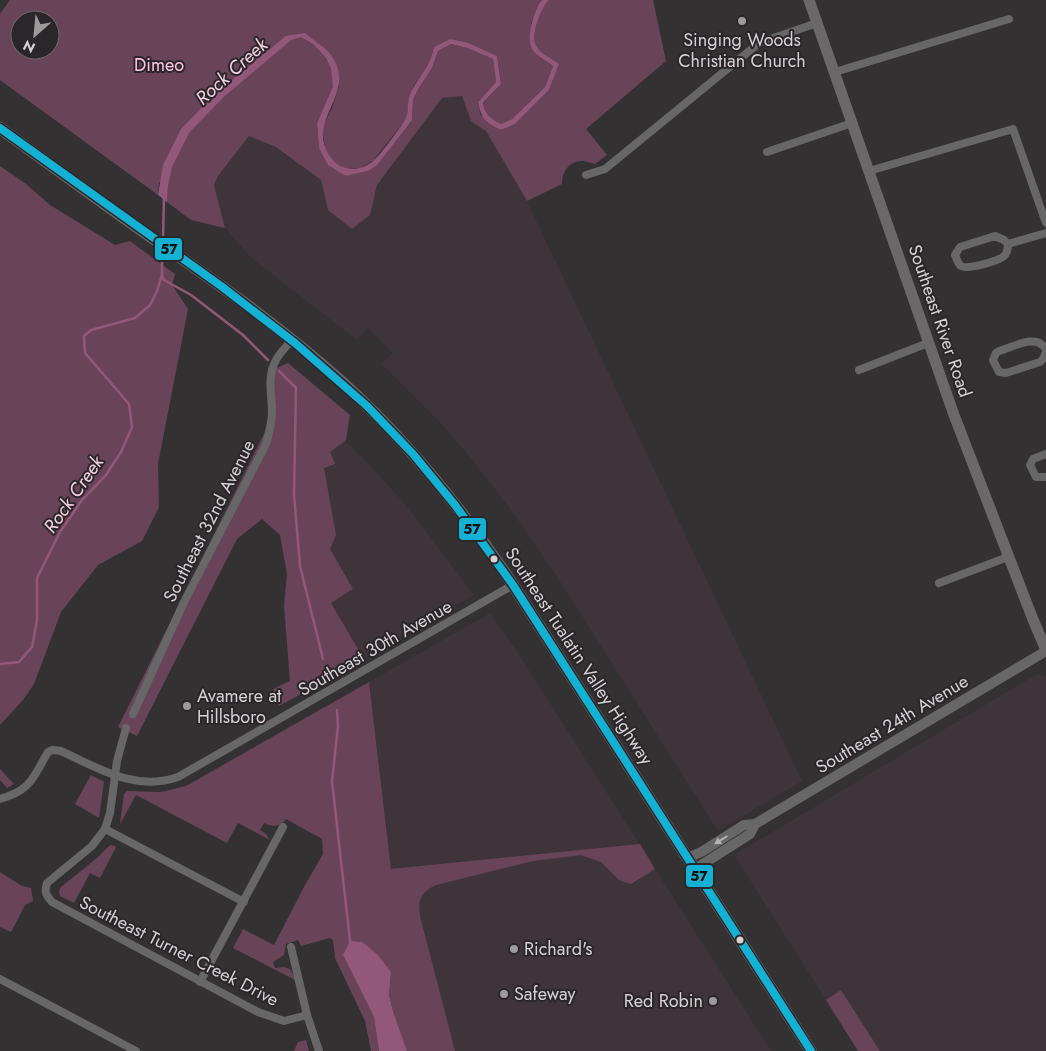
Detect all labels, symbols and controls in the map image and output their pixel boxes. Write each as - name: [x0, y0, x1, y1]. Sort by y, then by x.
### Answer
- north arrow: [10, 10, 60, 60]
- marker: Singing Woods Christian Church: [736, 15, 748, 27]
- place label: Singing Woods Christian Church: [678, 27, 806, 74]
- water label: Rock Creek: [189, 31, 274, 111]
- text: N: [20, 35, 39, 58]
- park label: Dimeo: [134, 52, 184, 78]
- line badge: 57: [154, 237, 183, 261]
- text: 57: [160, 239, 178, 259]
- street label: Southeast River Road: [902, 241, 978, 401]
- street label: Southeast 32nd Avenue: [157, 435, 261, 607]
- water label: Rock Creek: [37, 449, 110, 538]
- line badge: 57: [458, 517, 487, 541]
- text: 57: [463, 519, 481, 539]
- street label: Southeast Tualatin Valley Highway: [499, 542, 659, 770]
- unlabelled marker: [489, 554, 499, 564]
- street label: Southeast 30th Avenue: [293, 593, 457, 703]
- street label: Southeast 24th Avenue: [811, 668, 973, 780]
- place label: Avamere at Hillsboro: [197, 683, 282, 730]
- marker: Avamere at Hillsboro: [181, 700, 193, 712]
- one-way arrow: [715, 835, 728, 844]
- line badge: 57: [685, 864, 714, 888]
- text: 57: [690, 866, 708, 886]
- street label: Southeast Turner Creek Drive: [75, 889, 283, 1013]
- unlabelled marker: [735, 935, 745, 945]
- place label: Richard's: [524, 936, 593, 962]
- marker: Richard's: [508, 943, 520, 955]
- place label: Safeway: [514, 981, 575, 1007]
- marker: Safeway: [498, 988, 510, 1000]
- place label: Red Robin: [624, 988, 703, 1014]
- marker: Red Robin: [707, 995, 719, 1007]

